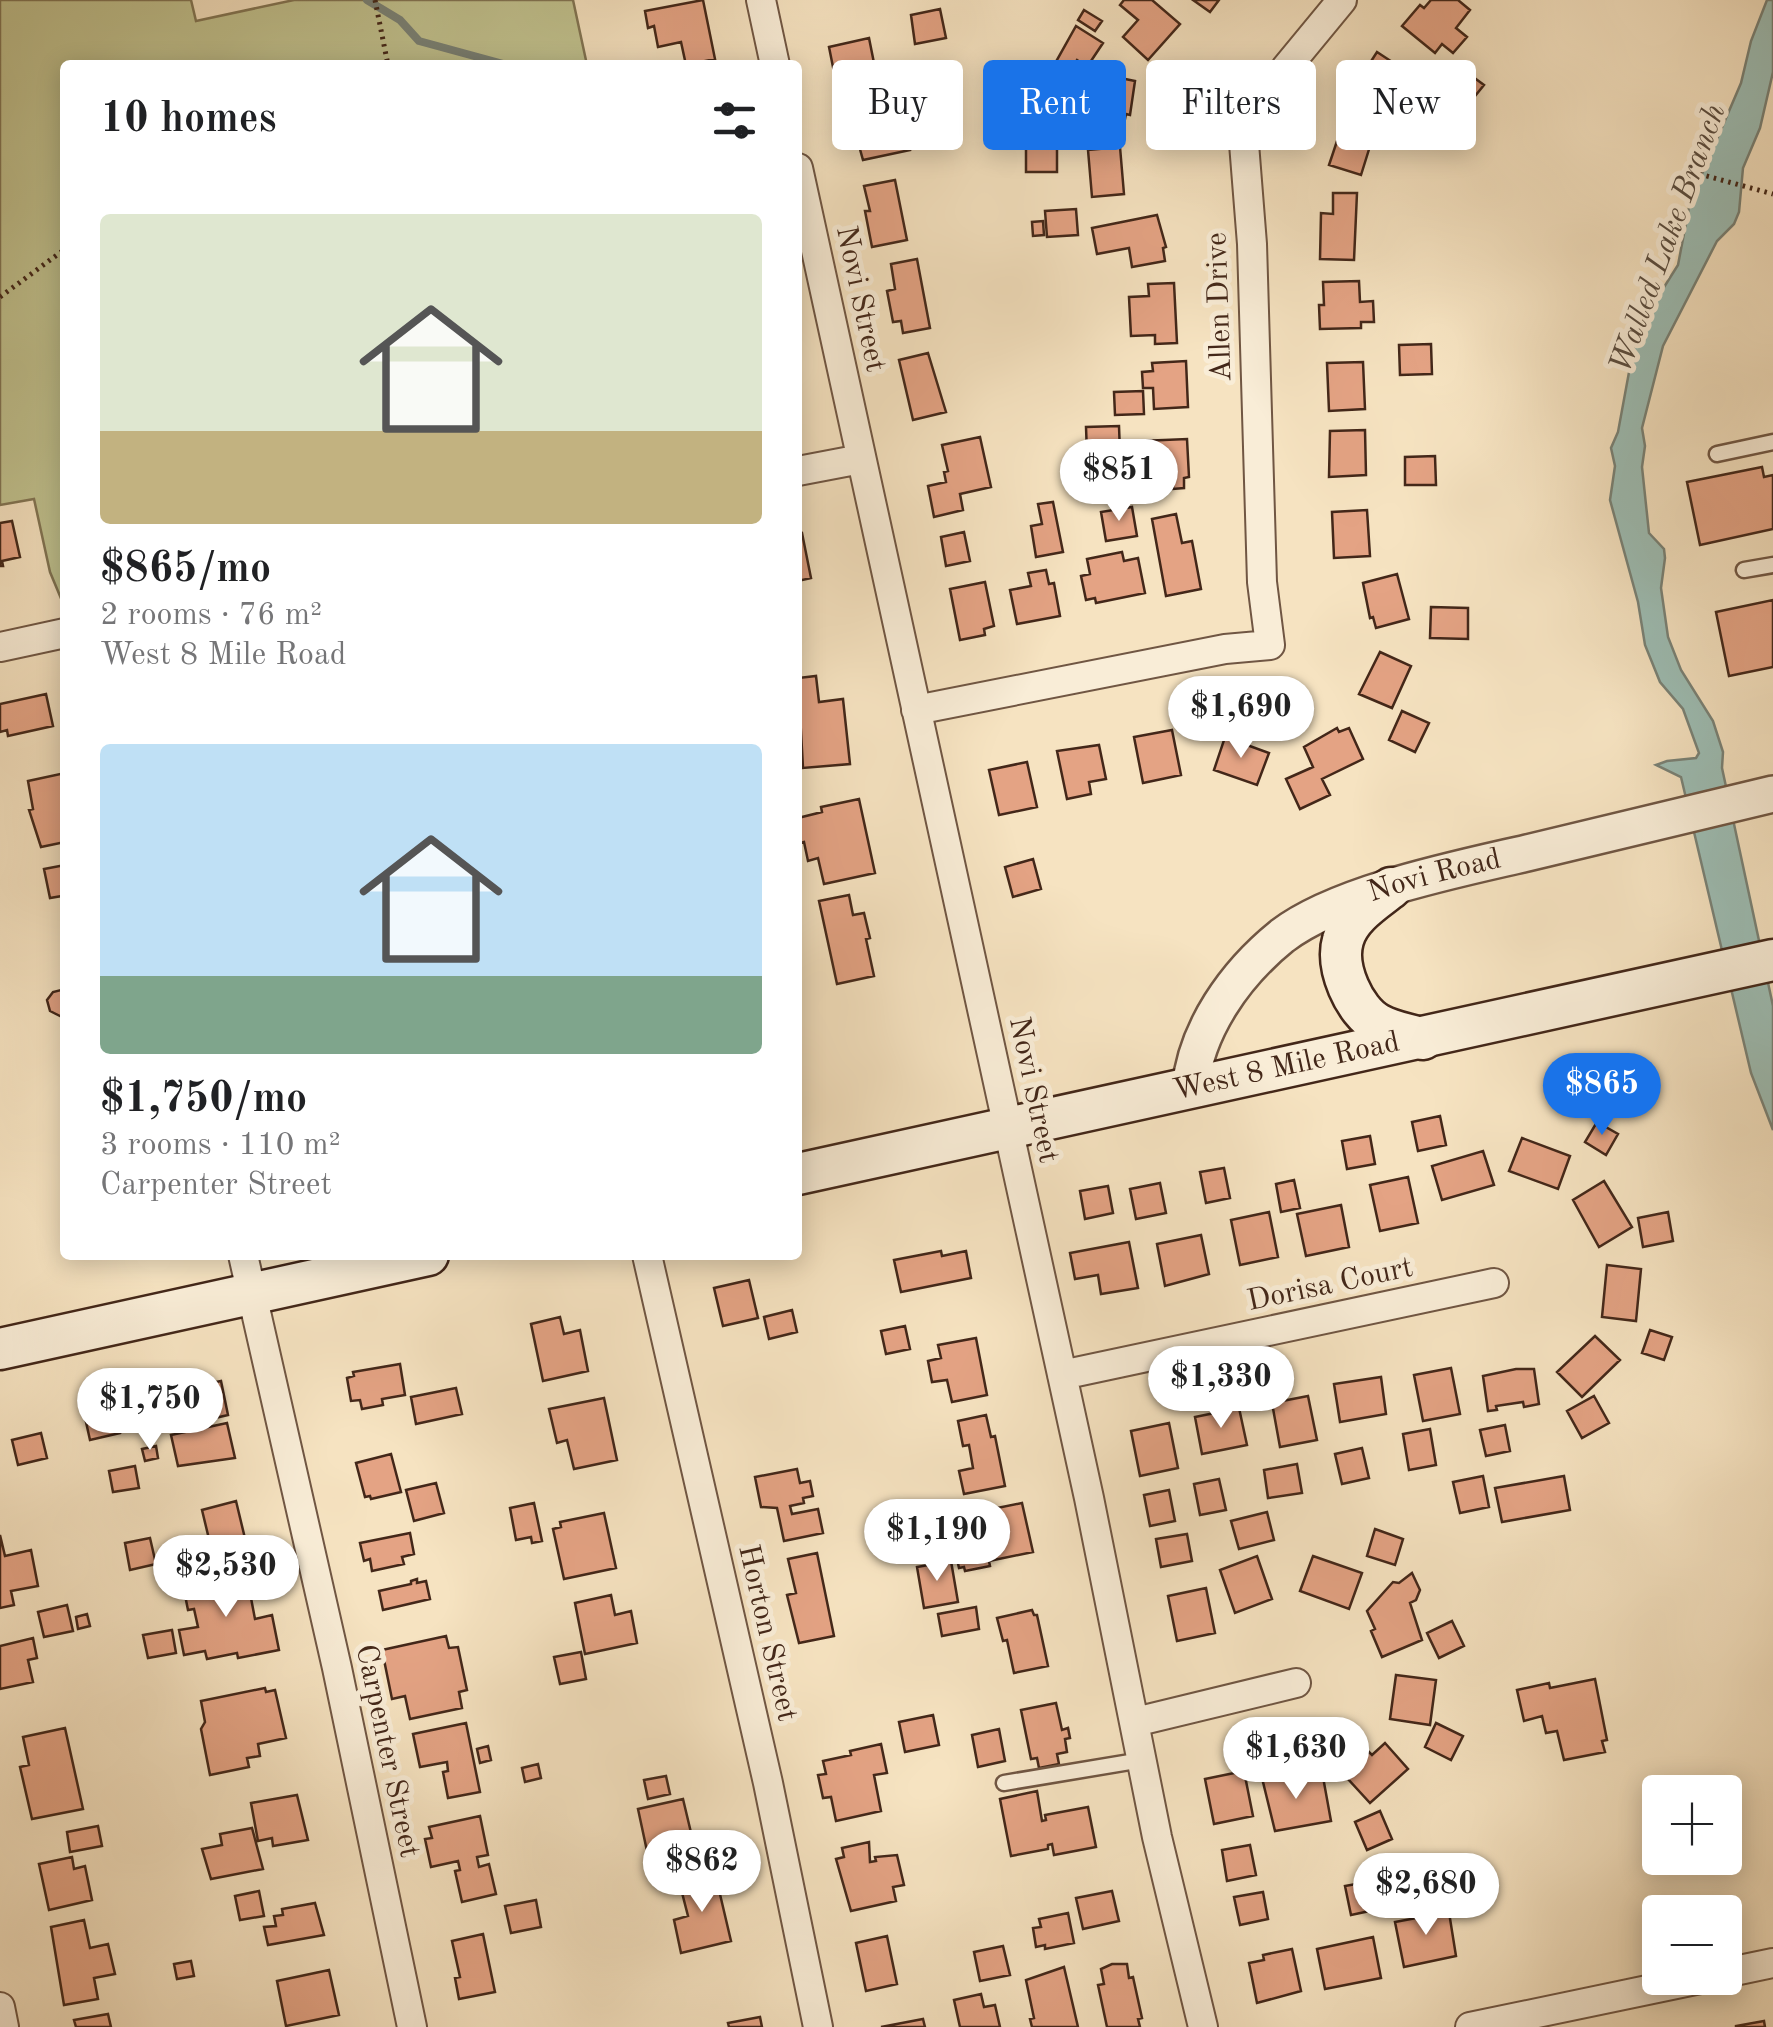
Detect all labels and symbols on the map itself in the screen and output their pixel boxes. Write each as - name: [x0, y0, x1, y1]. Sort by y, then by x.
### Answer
- water label: Walled Lake Branch: [1605, 100, 1733, 378]
- street label: Novi Street: [830, 223, 890, 375]
- street label: Allen Drive: [1202, 232, 1238, 382]
- pin: $851: [1060, 439, 1178, 524]
- pin: $1,690: [1160, 676, 1322, 761]
- street label: Novi Road: [1364, 844, 1504, 908]
- street label: Novi Street: [1003, 1014, 1063, 1166]
- street label: West 8 Mile Road: [1170, 1027, 1402, 1106]
- pin: $865: [1543, 1053, 1661, 1138]
- street label: Dorisa Court: [1244, 1253, 1416, 1317]
- pin: $1,330: [1140, 1346, 1302, 1431]
- pin: $1,750: [69, 1368, 231, 1453]
- pin: $1,190: [856, 1499, 1018, 1584]
- pin: $2,530: [145, 1535, 307, 1620]
- street label: Horton Street: [732, 1542, 802, 1724]
- street label: Carpenter Street: [350, 1642, 424, 1860]
- pin: $1,630: [1215, 1717, 1377, 1802]
- pin: $862: [643, 1830, 761, 1915]
- pin: $2,680: [1345, 1853, 1507, 1938]

